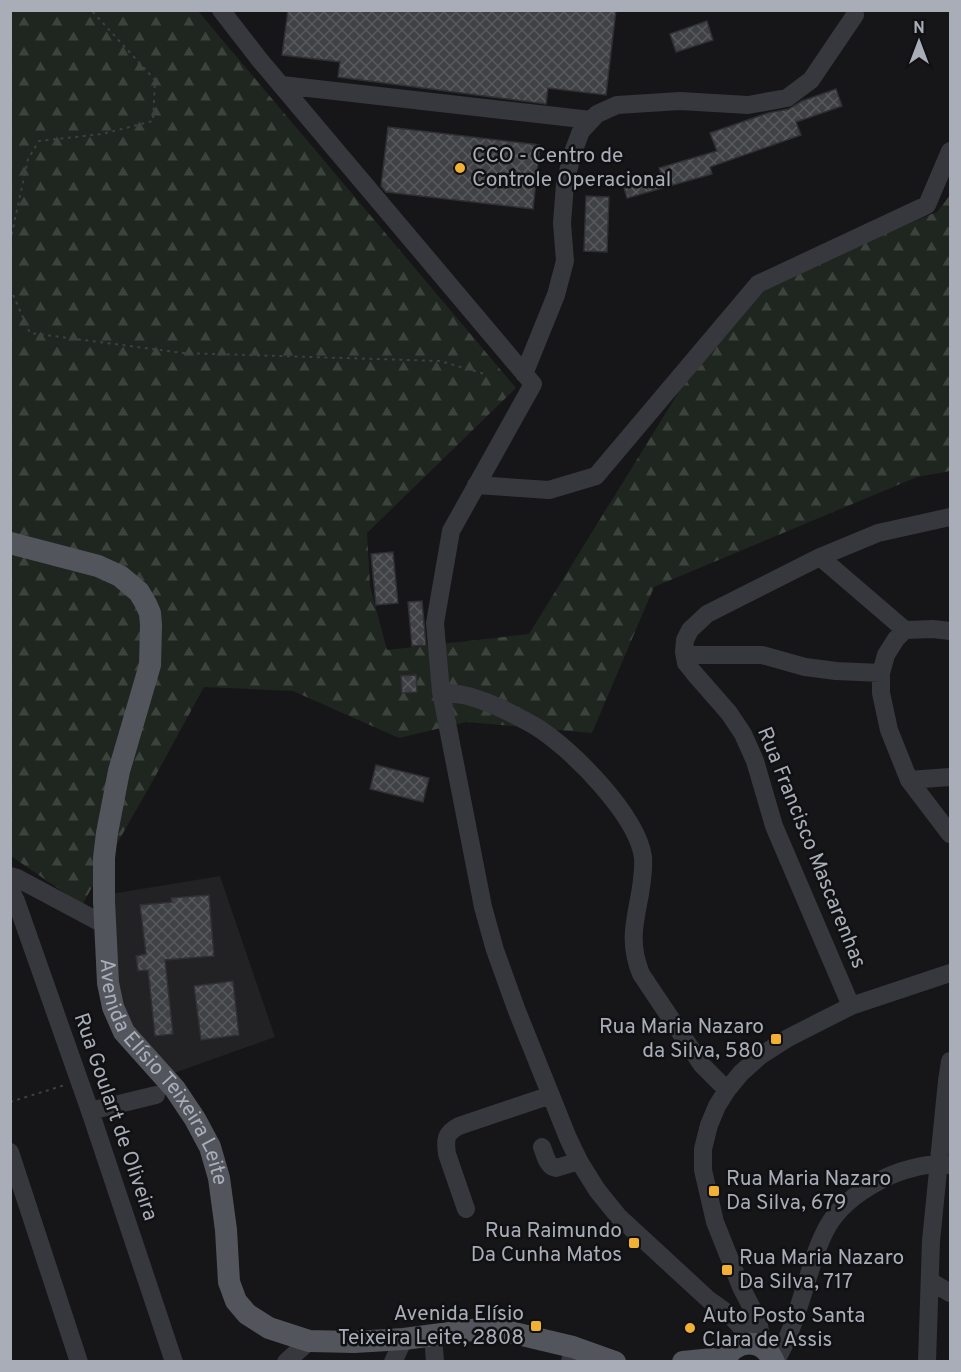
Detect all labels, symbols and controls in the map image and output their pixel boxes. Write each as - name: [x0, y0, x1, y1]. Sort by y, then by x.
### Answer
- north arrow: [889, 12, 949, 72]
- text: N: [913, 19, 925, 39]
- place label: CCO - Centro de Controle Operacional: [472, 143, 671, 194]
- marker: CCO - Centro de Controle Operacional: [453, 161, 467, 175]
- street label: Rua Francisco Mascarenhas: [750, 723, 872, 973]
- street label: Avenida Elísio Teixeira Leite: [93, 958, 233, 1187]
- street label: Rua Goulart de Oliveira: [67, 1010, 163, 1224]
- place label: Rua Maria Nazaro da Silva, 580: [599, 1014, 764, 1065]
- marker: Rua Maria Nazaro da Silva, 580: [769, 1032, 783, 1046]
- place label: Rua Maria Nazaro Da Silva, 679: [726, 1166, 891, 1217]
- marker: Rua Maria Nazaro Da Silva, 679: [707, 1184, 721, 1198]
- place label: Rua Raimundo Da Cunha Matos: [471, 1218, 622, 1269]
- marker: Rua Raimundo Da Cunha Matos: [627, 1236, 641, 1250]
- place label: Rua Maria Nazaro Da Silva, 717: [739, 1245, 904, 1296]
- marker: Rua Maria Nazaro Da Silva, 717: [720, 1263, 734, 1277]
- place label: Avenida Elísio Teixeira Leite, 2808: [338, 1301, 524, 1352]
- place label: Auto Posto Santa Clara de Assis: [702, 1303, 865, 1354]
- marker: Avenida Elísio Teixeira Leite, 2808: [529, 1319, 543, 1333]
- marker: Auto Posto Santa Clara de Assis: [683, 1321, 697, 1335]

